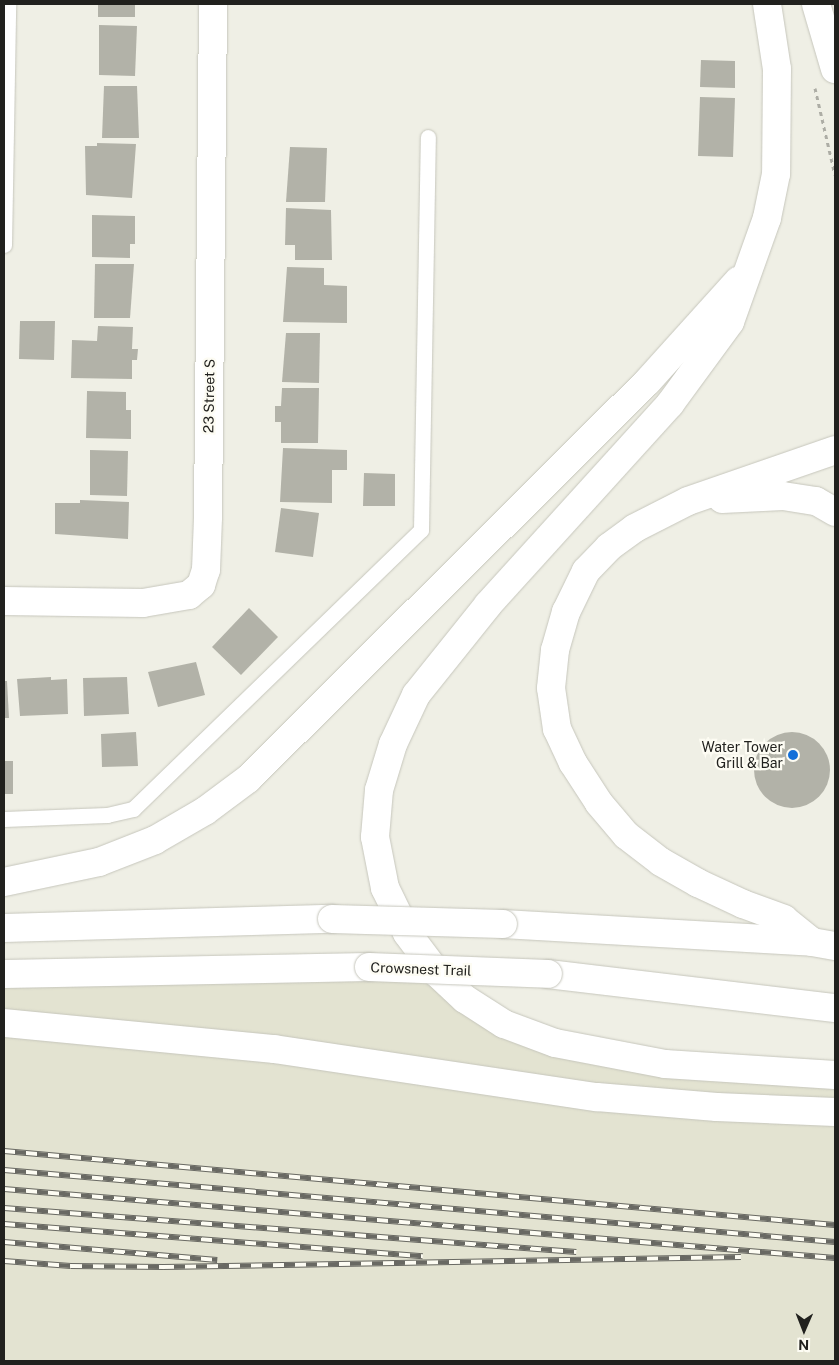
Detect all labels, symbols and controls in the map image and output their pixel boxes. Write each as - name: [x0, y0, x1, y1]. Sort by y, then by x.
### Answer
- street label: 23 Street S: [200, 359, 218, 433]
- place label: Water Tower Grill & Bar: [701, 739, 783, 772]
- marker: Water Tower Grill & Bar: [787, 749, 799, 761]
- street label: Crowsnest Trail: [370, 959, 472, 979]
- north arrow: [779, 1305, 829, 1355]
- text: N: [798, 1337, 809, 1353]

